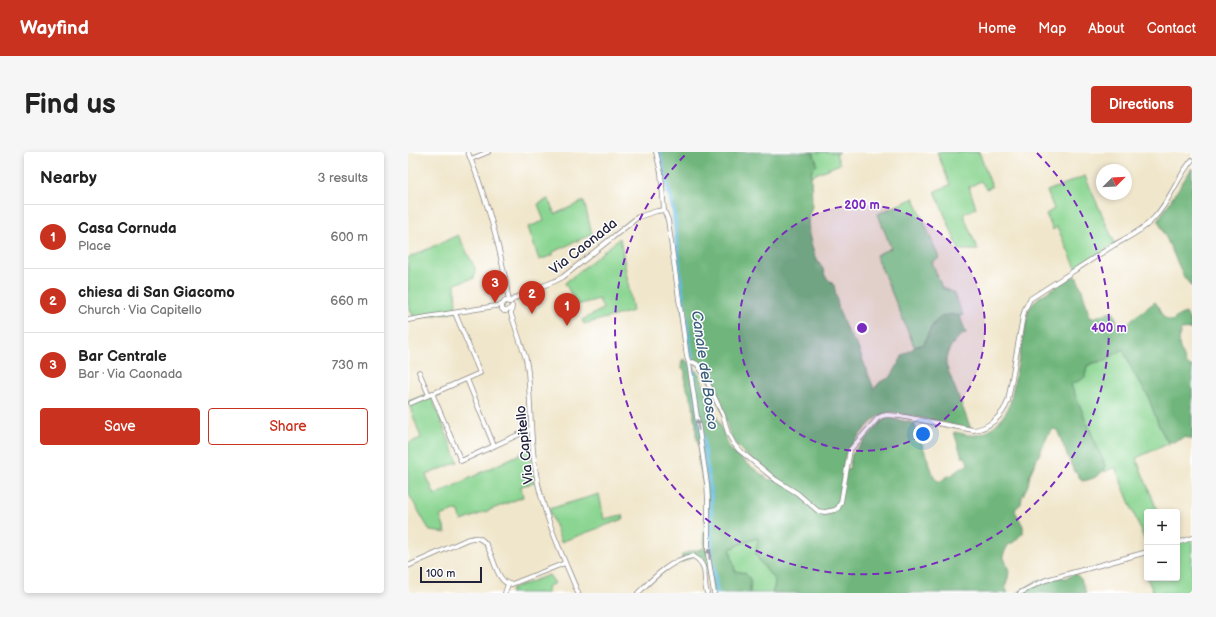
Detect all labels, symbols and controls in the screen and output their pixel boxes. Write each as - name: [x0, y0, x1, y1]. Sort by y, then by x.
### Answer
- text: Wayfind: [20, 17, 89, 40]
- text: Home: [978, 20, 1016, 37]
- text: Map: [1038, 20, 1066, 37]
- text: About: [1088, 20, 1125, 37]
- text: Contact: [1147, 20, 1196, 37]
- button: Directions: [1091, 86, 1192, 123]
- text: Find us: [24, 88, 116, 121]
- north arrow: [1096, 164, 1132, 200]
- text: Nearby: [40, 168, 97, 188]
- text: 3 results: [317, 170, 368, 186]
- text: 200 m: [844, 198, 880, 213]
- street label: Via Caonada: [546, 215, 621, 278]
- text: Casa Cornuda: [78, 219, 177, 238]
- text: 1: [50, 229, 56, 245]
- text: 600 m: [331, 229, 368, 245]
- text: Place: [78, 238, 111, 254]
- pin: 3: [482, 270, 508, 303]
- pin: 2: [519, 281, 545, 314]
- text: chiesa di San Giacomo: [78, 283, 235, 302]
- text: 2: [49, 293, 57, 309]
- text: 660 m: [330, 293, 368, 309]
- pin: 1: [554, 293, 580, 326]
- text: Church · Via Capitello: [78, 302, 202, 318]
- water label: Canale del Bosco: [687, 309, 722, 431]
- centre of rings: [855, 321, 869, 335]
- text: 400 m: [1091, 321, 1127, 336]
- text: Bar Centrale: [78, 347, 167, 366]
- text: 3: [49, 357, 57, 373]
- text: 730 m: [332, 357, 368, 373]
- text: Bar · Via Caonada: [78, 366, 182, 382]
- street label: Via Capitello: [512, 405, 537, 485]
- button: Save: [40, 408, 200, 445]
- button: Share: [208, 408, 368, 445]
- one-way arrow: [695, 419, 701, 431]
- your location: [913, 424, 933, 444]
- map controls: [1144, 509, 1180, 581]
- button: +: [1144, 509, 1180, 545]
- button: −: [1144, 545, 1180, 581]
- one-way arrow: [705, 548, 712, 560]
- scale bar: [420, 565, 482, 584]
- text: 100 m: [426, 567, 455, 580]

